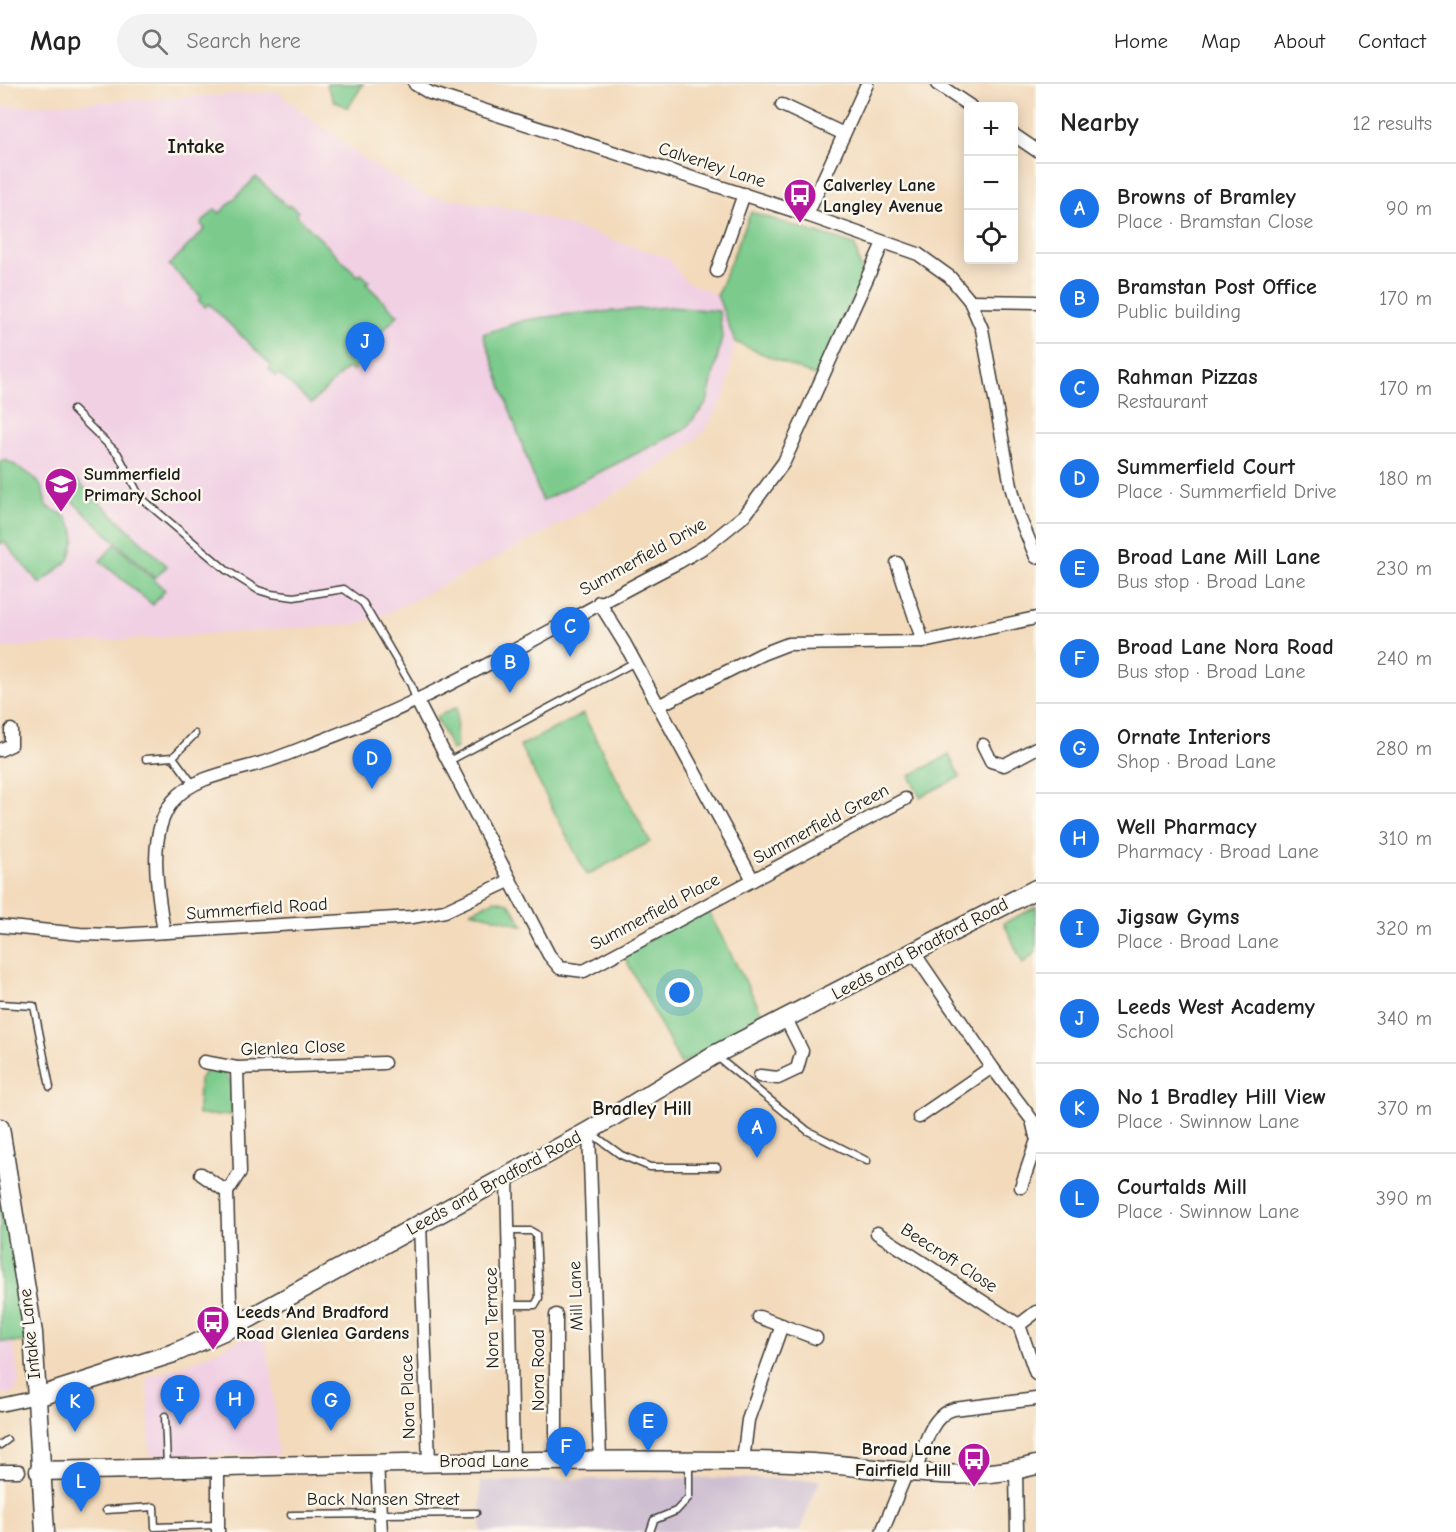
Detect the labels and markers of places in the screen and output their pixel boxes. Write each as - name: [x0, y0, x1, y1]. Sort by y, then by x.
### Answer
- place label: Calverley Lane Langley Avenue: [823, 175, 943, 217]
- bus stop icon: Calverley Lane Langley Avenue: [782, 177, 818, 224]
- pin: J: [346, 322, 385, 372]
- place label: Summerfield Primary School: [84, 464, 202, 506]
- school or university icon: Summerfield Primary School: [43, 466, 79, 513]
- pin: C: [550, 608, 590, 657]
- pin: B: [490, 644, 530, 693]
- pin: D: [352, 740, 392, 789]
- pin: A: [738, 1108, 777, 1158]
- place label: Leeds And Bradford Road Glenlea Gardens: [236, 1302, 410, 1344]
- bus stop icon: Leeds And Bradford Road Glenlea Gardens: [195, 1304, 231, 1351]
- pin: I: [160, 1376, 200, 1425]
- pin: H: [216, 1380, 254, 1430]
- pin: K: [56, 1382, 94, 1432]
- pin: G: [312, 1382, 350, 1431]
- pin: E: [628, 1402, 668, 1452]
- pin: F: [546, 1428, 586, 1477]
- place label: Broad Lane Fairfield Hill: [855, 1439, 951, 1481]
- bus stop icon: Broad Lane Fairfield Hill: [956, 1441, 992, 1488]
- pin: L: [62, 1462, 100, 1512]

